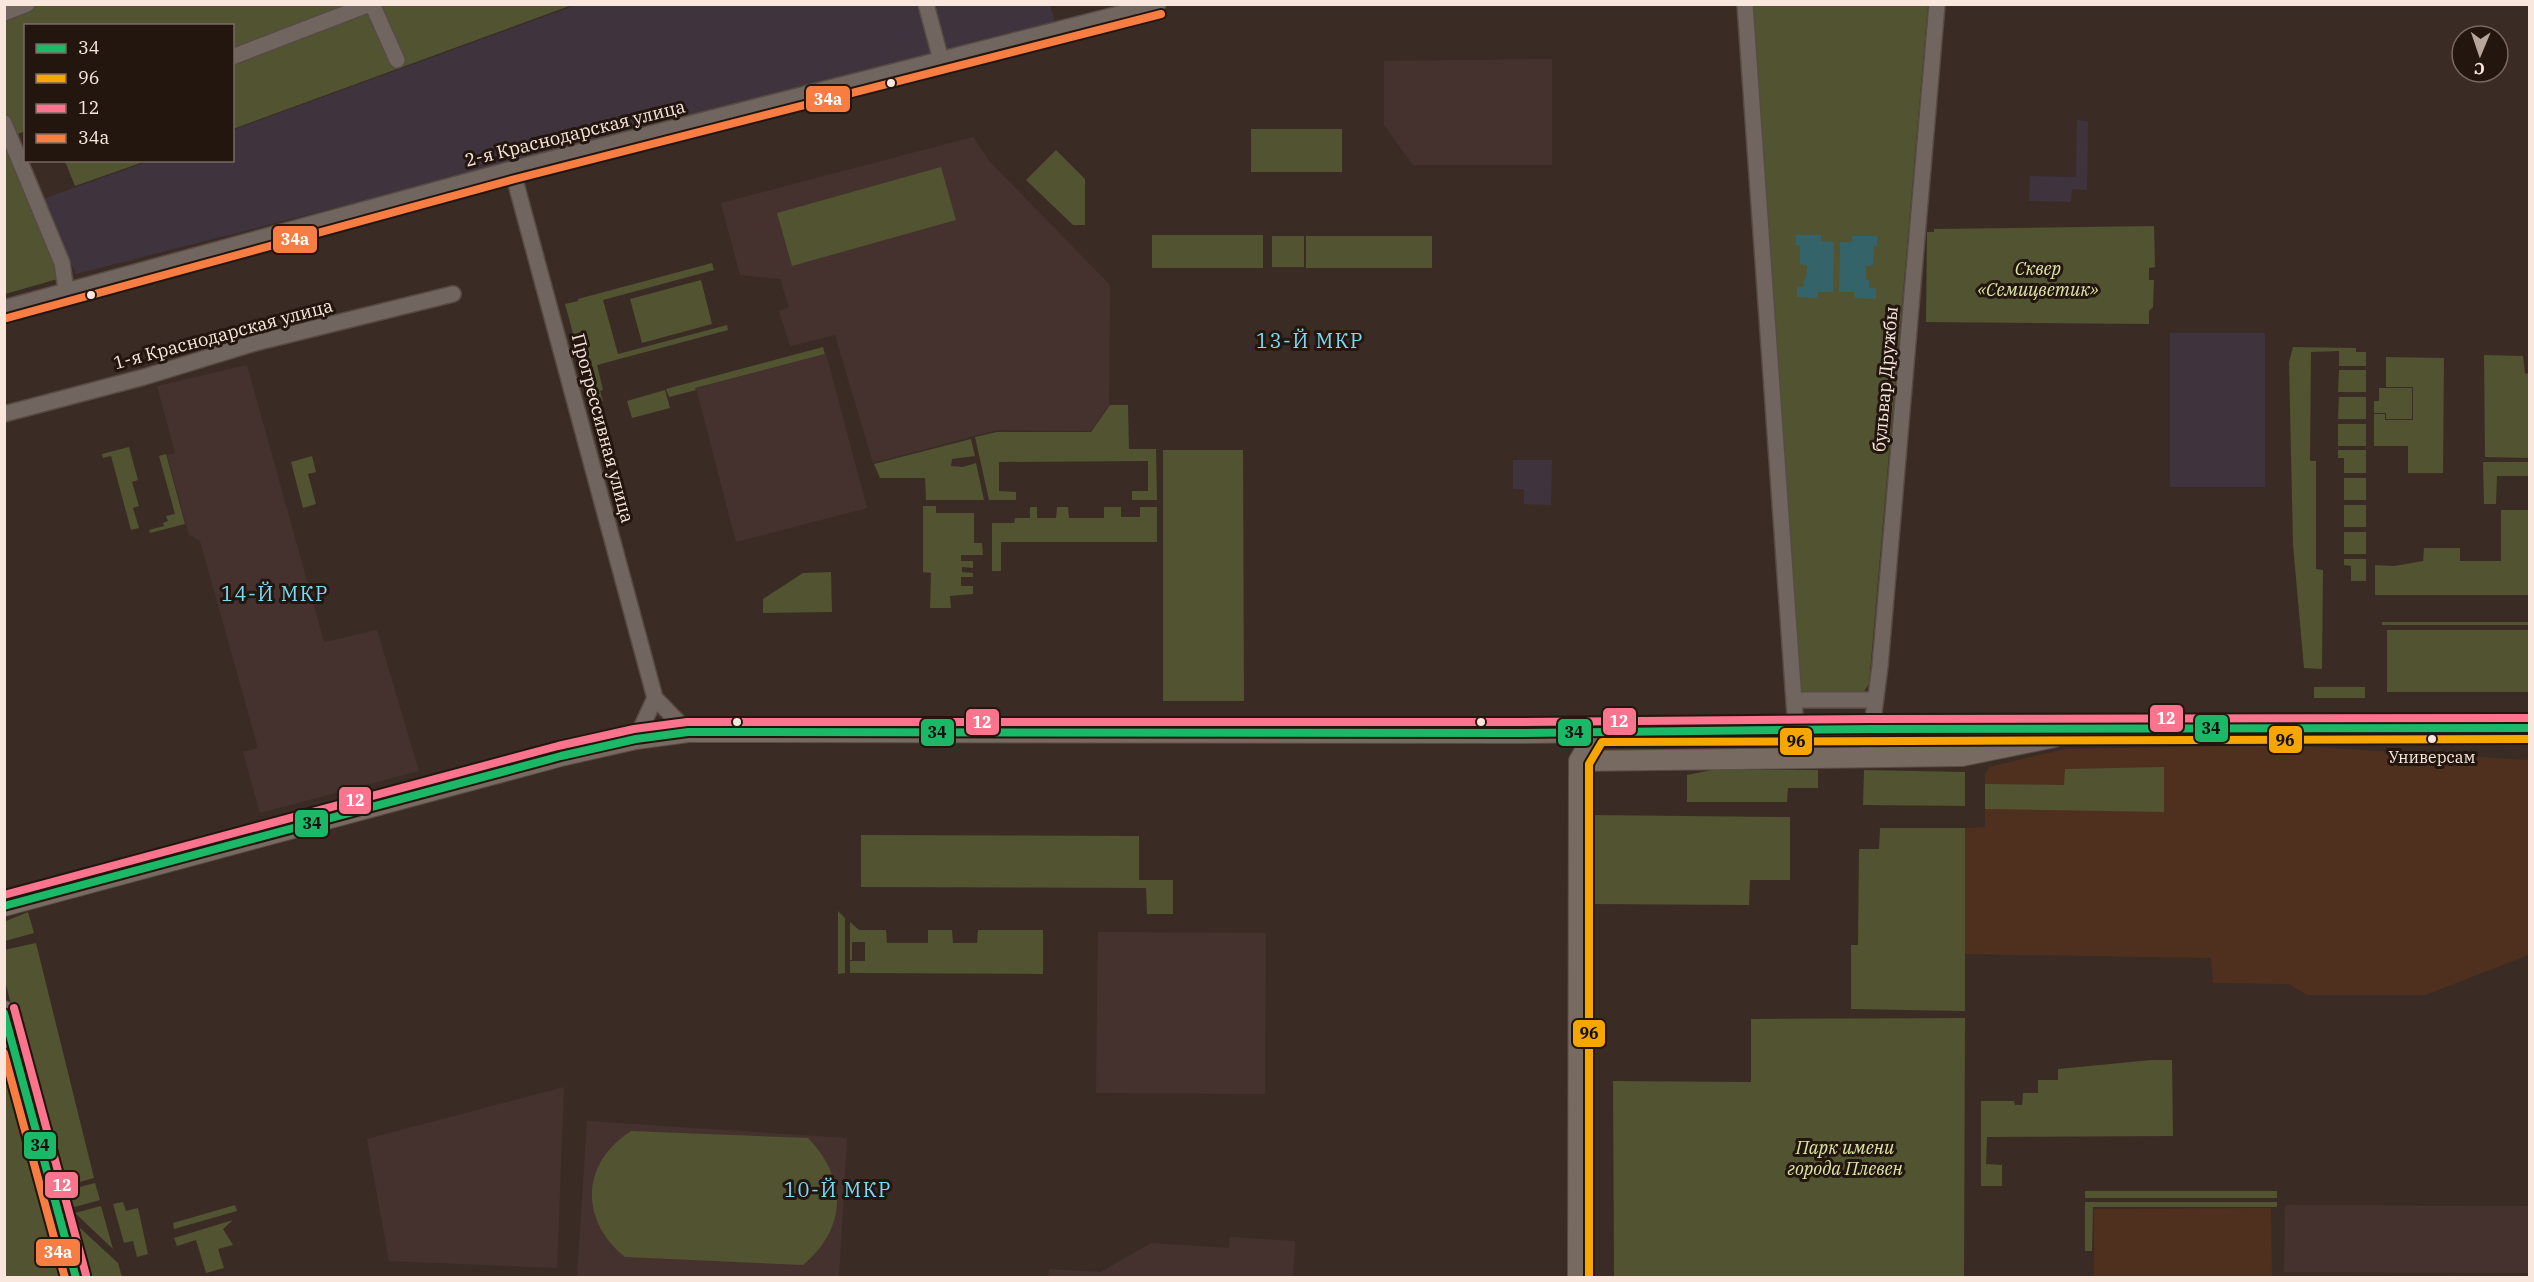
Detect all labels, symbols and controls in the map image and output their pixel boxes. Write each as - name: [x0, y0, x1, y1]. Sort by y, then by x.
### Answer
- legend: [24, 24, 234, 162]
- north arrow: [2450, 24, 2510, 84]
- text: 34: [78, 36, 100, 59]
- text: С: [2474, 59, 2485, 79]
- text: 96: [78, 66, 100, 89]
- unlabelled marker: [885, 77, 897, 89]
- line badge: 34а: [805, 85, 851, 113]
- text: 34а: [814, 89, 842, 109]
- street label: 2-я Краснодарская улица: [462, 94, 688, 172]
- text: 12: [78, 96, 100, 119]
- text: 34а: [78, 126, 110, 149]
- line badge: 34а: [272, 225, 318, 254]
- text: 34а: [281, 229, 309, 249]
- park label: Сквер «Семицветик»: [1977, 257, 2099, 301]
- unlabelled marker: [85, 289, 97, 301]
- street label: 1-я Краснодарская улица: [111, 294, 335, 374]
- street label: бульвар Дружбы: [1867, 305, 1903, 453]
- district label: 13-Й МКР: [1256, 327, 1364, 354]
- street label: Прогрессивная улица: [567, 331, 639, 525]
- district label: 14-Й МКР: [221, 580, 329, 607]
- line badge: 12: [2149, 704, 2184, 733]
- line badge: 12: [1602, 707, 1637, 736]
- line badge: 12: [965, 708, 1000, 736]
- text: 12: [2156, 708, 2176, 728]
- text: 12: [1609, 711, 1629, 731]
- text: 12: [972, 712, 992, 732]
- line badge: 34: [2194, 714, 2229, 743]
- unlabelled marker: [731, 716, 743, 728]
- unlabelled marker: [1475, 716, 1487, 728]
- line badge: 34: [920, 718, 955, 747]
- line badge: 34: [1557, 718, 1592, 747]
- text: 34: [2201, 718, 2221, 738]
- text: 34: [927, 722, 947, 742]
- text: 34: [1564, 722, 1584, 742]
- line badge: 96: [2268, 725, 2303, 754]
- line badge: 96: [1779, 727, 1813, 756]
- text: 96: [2275, 730, 2295, 750]
- text: 96: [1786, 731, 1806, 751]
- marker: Универсам: [2426, 733, 2438, 745]
- place label: Универсам: [2388, 747, 2476, 767]
- line badge: 12: [338, 786, 372, 815]
- text: 12: [345, 790, 365, 810]
- line badge: 34: [294, 809, 329, 838]
- text: 34: [302, 813, 322, 833]
- line badge: 96: [1572, 1019, 1606, 1048]
- text: 96: [1579, 1023, 1599, 1043]
- line badge: 34: [23, 1131, 57, 1160]
- text: 34: [30, 1135, 50, 1155]
- park label: Парк имени города Плевен: [1787, 1136, 1904, 1180]
- line badge: 12: [44, 1171, 79, 1199]
- text: 12: [52, 1175, 72, 1195]
- district label: 10-Й МКР: [784, 1176, 892, 1203]
- line badge: 34а: [35, 1238, 81, 1267]
- text: 34а: [44, 1242, 72, 1262]

